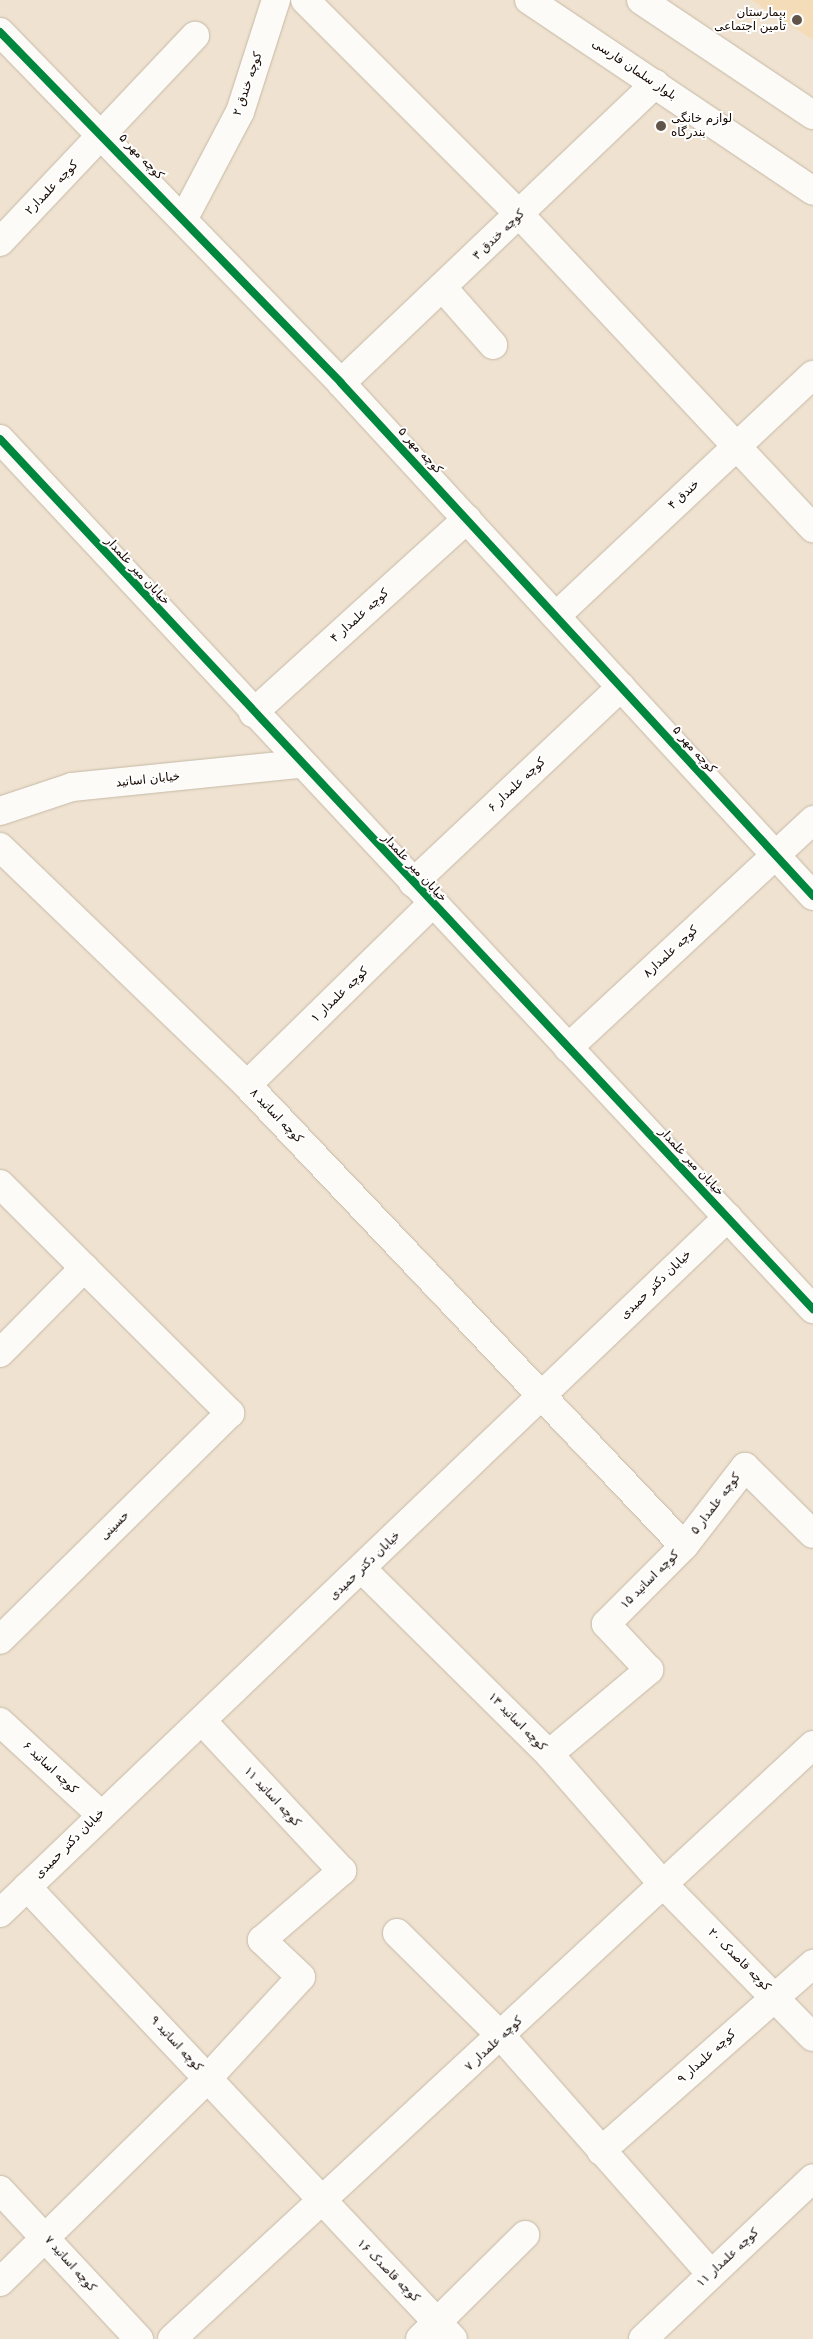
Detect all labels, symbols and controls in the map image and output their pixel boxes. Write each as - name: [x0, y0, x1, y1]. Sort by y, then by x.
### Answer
- place label: بیمارستان تأمین اجتماعی: [714, 6, 786, 34]
- marker: بیمارستان تأمین اجتماعی: [790, 13, 804, 27]
- street label: بلوار سلمان فارسی: [589, 36, 679, 104]
- street label: کوچه خندق ۲: [230, 50, 266, 118]
- place label: لوازم خانگی بندرگاه: [671, 112, 732, 140]
- marker: لوازم خانگی بندرگاه: [655, 120, 667, 132]
- street label: کوچه مهر ۵: [116, 131, 166, 183]
- street label: کوچه علمدار۲: [23, 158, 81, 218]
- street label: کوچه خندق ۳: [470, 207, 528, 263]
- street label: کوچه مهر ۵: [395, 425, 445, 477]
- street label: خندق ۴: [666, 477, 702, 513]
- street label: خیابان میر علمدار: [102, 534, 172, 608]
- street label: کوچه علمدار ۴: [328, 586, 392, 646]
- street label: کوچه مهر ۵: [669, 723, 719, 777]
- street label: کوچه علمدار ۶: [485, 755, 549, 815]
- street label: خیابان اساتید: [115, 769, 181, 791]
- street label: خیابان میر علمدار: [379, 831, 449, 905]
- street label: کوچه علمدار۸: [641, 923, 701, 981]
- street label: کوچه علمدار ۱: [309, 964, 371, 1026]
- street label: کوچه اساتید ۸: [246, 1086, 306, 1146]
- street label: خیابان میر علمدار: [656, 1125, 726, 1199]
- street label: خیابان دکتر حمیدی: [618, 1247, 694, 1323]
- street label: کوچه علمدار ۵: [688, 1470, 744, 1538]
- street label: حسینی: [97, 1508, 133, 1544]
- street label: خیابان دکتر حمیدی: [327, 1528, 403, 1604]
- street label: کوچه اساتید ۱۵: [618, 1548, 682, 1612]
- street label: کوچه اساتید ۱۳: [485, 1690, 549, 1754]
- street label: کوچه اساتید ۶: [19, 1739, 81, 1797]
- street label: کوچه اساتید ۱۱: [241, 1764, 303, 1830]
- street label: خیابان دکتر حمیدی: [32, 1806, 108, 1882]
- street label: کوچه قاصدک ۲۰: [705, 1926, 773, 1994]
- street label: کوچه اساتید ۹: [147, 2013, 205, 2075]
- street label: کوچه علمدار ۷: [462, 2014, 526, 2074]
- street label: کوچه علمدار ۹: [675, 2027, 739, 2087]
- street label: کوچه علمدار ۱۱: [694, 2226, 762, 2290]
- street label: کوچه اساتید ۷: [41, 2233, 99, 2295]
- street label: کوچه قاصدک ۱۶: [354, 2237, 422, 2305]

